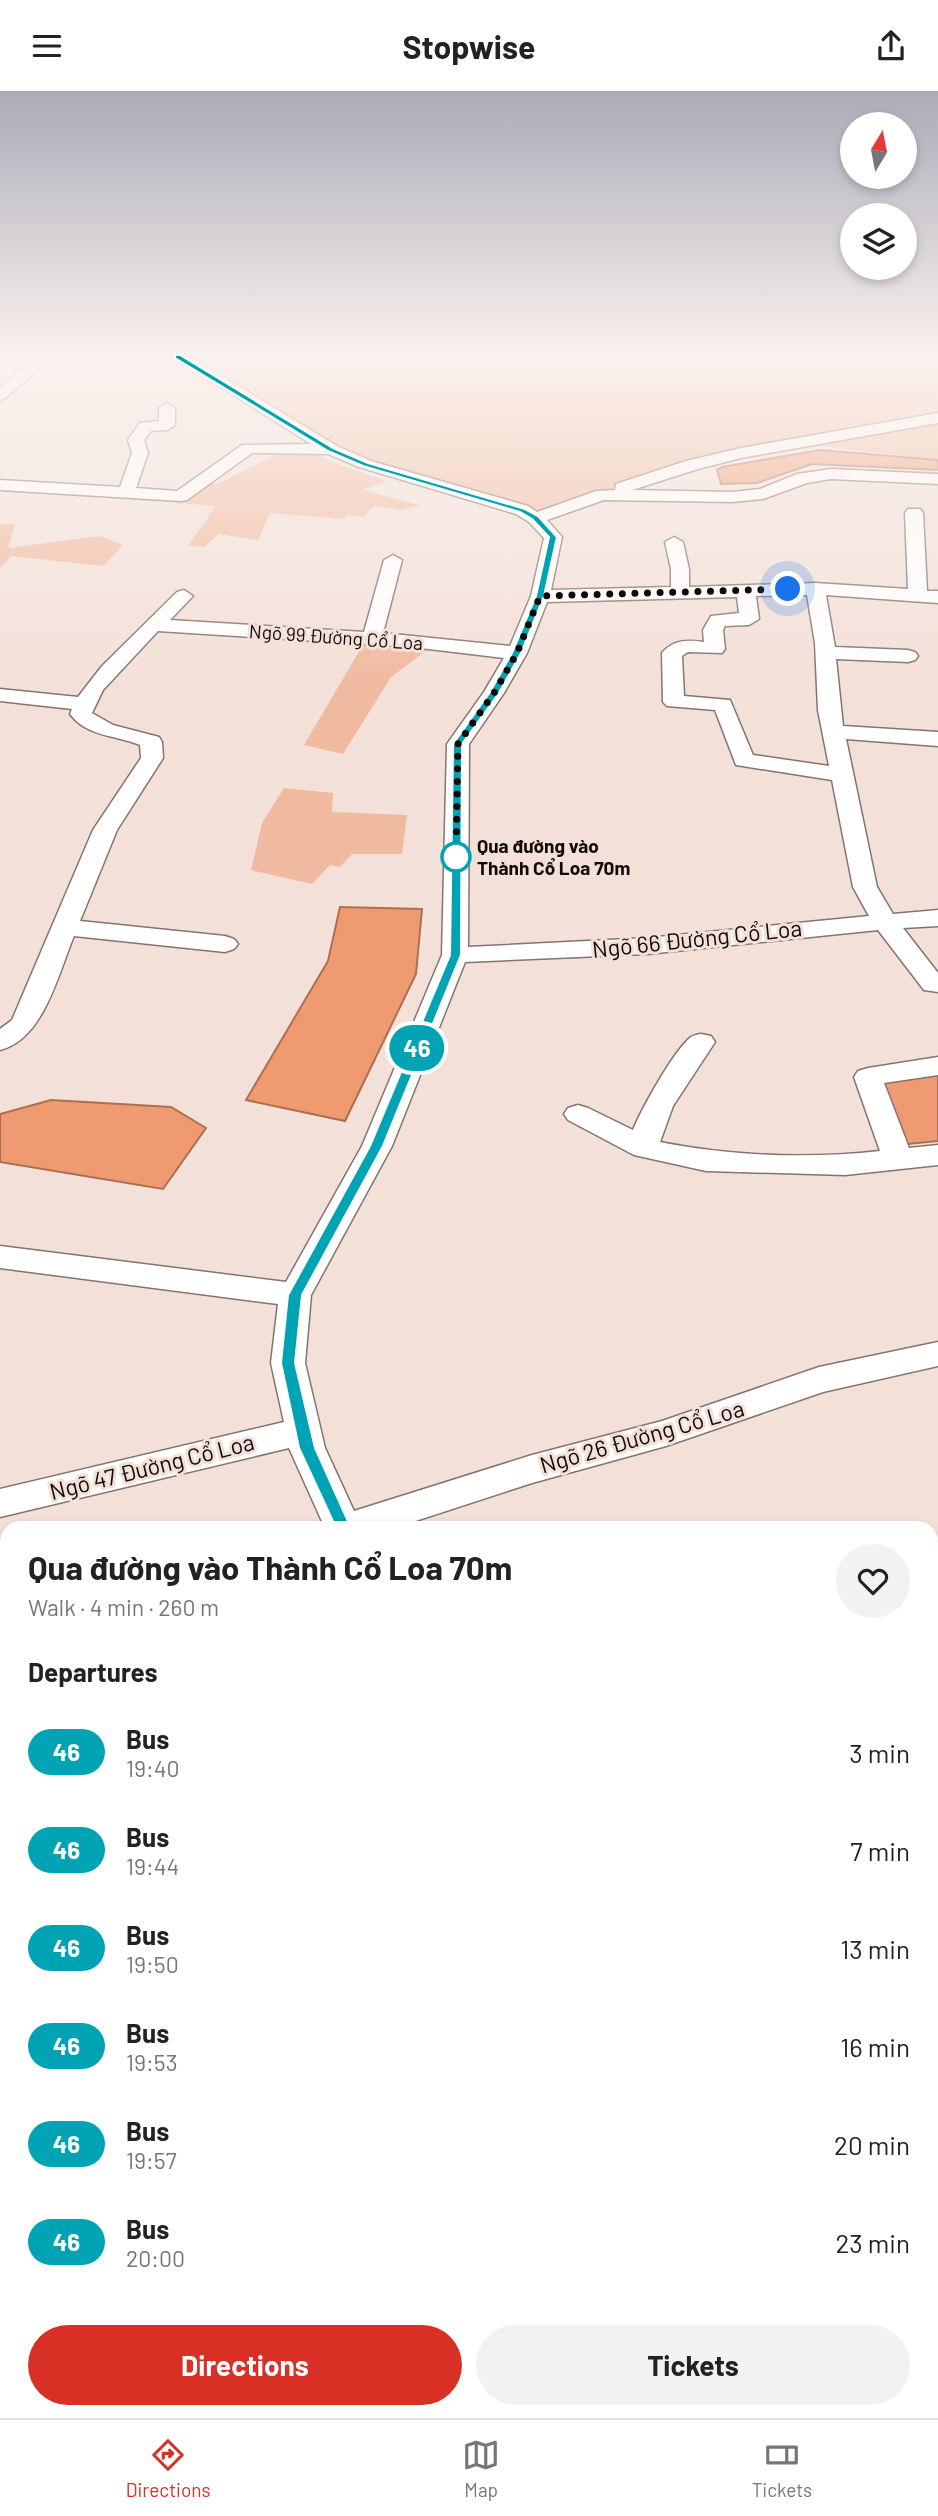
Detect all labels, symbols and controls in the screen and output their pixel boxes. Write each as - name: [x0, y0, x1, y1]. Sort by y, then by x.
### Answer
- icon: menu: [28, 27, 66, 65]
- text: Stopwise: [402, 27, 536, 65]
- icon: share: [872, 27, 910, 65]
- north arrow: [840, 112, 917, 189]
- map controls: [840, 112, 917, 280]
- button: layers: [840, 203, 917, 280]
- your location: [770, 571, 805, 606]
- street label: Ngõ 99 Đường Cổ Loa: [248, 619, 424, 654]
- place label: Qua đường vào Thành Cổ Loa 70m: [477, 834, 630, 879]
- marker: Qua đường vào Thành Cổ Loa 70m: [441, 842, 471, 872]
- street label: Ngõ 66 Đường Cổ Loa: [591, 913, 803, 963]
- line badge: 46: [386, 1025, 448, 1071]
- text: 46: [403, 1033, 431, 1062]
- street label: Ngõ 26 Đường Cổ Loa: [536, 1393, 747, 1479]
- street label: Ngõ 47 Đường Cổ Loa: [47, 1427, 257, 1505]
- button: heart: [836, 1544, 910, 1618]
- text: Qua đường vào Thành Cổ Loa 70m: [28, 1547, 512, 1587]
- text: Walk · 4 min · 260 m: [28, 1593, 219, 1621]
- text: Departures: [28, 1656, 158, 1687]
- text: Bus: [126, 1723, 169, 1754]
- text: 46: [53, 1737, 80, 1766]
- text: 3 min: [849, 1737, 910, 1768]
- text: 19:40: [126, 1754, 180, 1782]
- text: Bus: [126, 1821, 169, 1852]
- text: 46: [53, 1835, 80, 1864]
- text: 7 min: [850, 1835, 910, 1866]
- text: 19:44: [126, 1852, 179, 1880]
- text: Bus: [126, 1919, 169, 1950]
- text: 46: [53, 1933, 80, 1962]
- text: 13 min: [840, 1933, 910, 1964]
- text: 19:50: [126, 1950, 179, 1978]
- text: Bus: [126, 2017, 169, 2048]
- text: 46: [53, 2031, 80, 2060]
- text: 16 min: [840, 2031, 910, 2062]
- text: 19:53: [126, 2048, 178, 2076]
- text: Bus: [126, 2115, 169, 2146]
- text: 46: [53, 2129, 80, 2158]
- text: 20 min: [834, 2129, 910, 2160]
- text: 19:57: [126, 2146, 177, 2174]
- text: Bus: [126, 2213, 169, 2244]
- text: 46: [53, 2227, 80, 2256]
- text: 23 min: [835, 2227, 910, 2258]
- text: 20:00: [126, 2244, 185, 2272]
- button: Directions: [28, 2325, 462, 2405]
- button: Tickets: [476, 2325, 910, 2405]
- tab: Directions: [126, 2436, 211, 2501]
- tab: Map: [462, 2436, 500, 2501]
- tab: Tickets: [752, 2436, 812, 2501]

